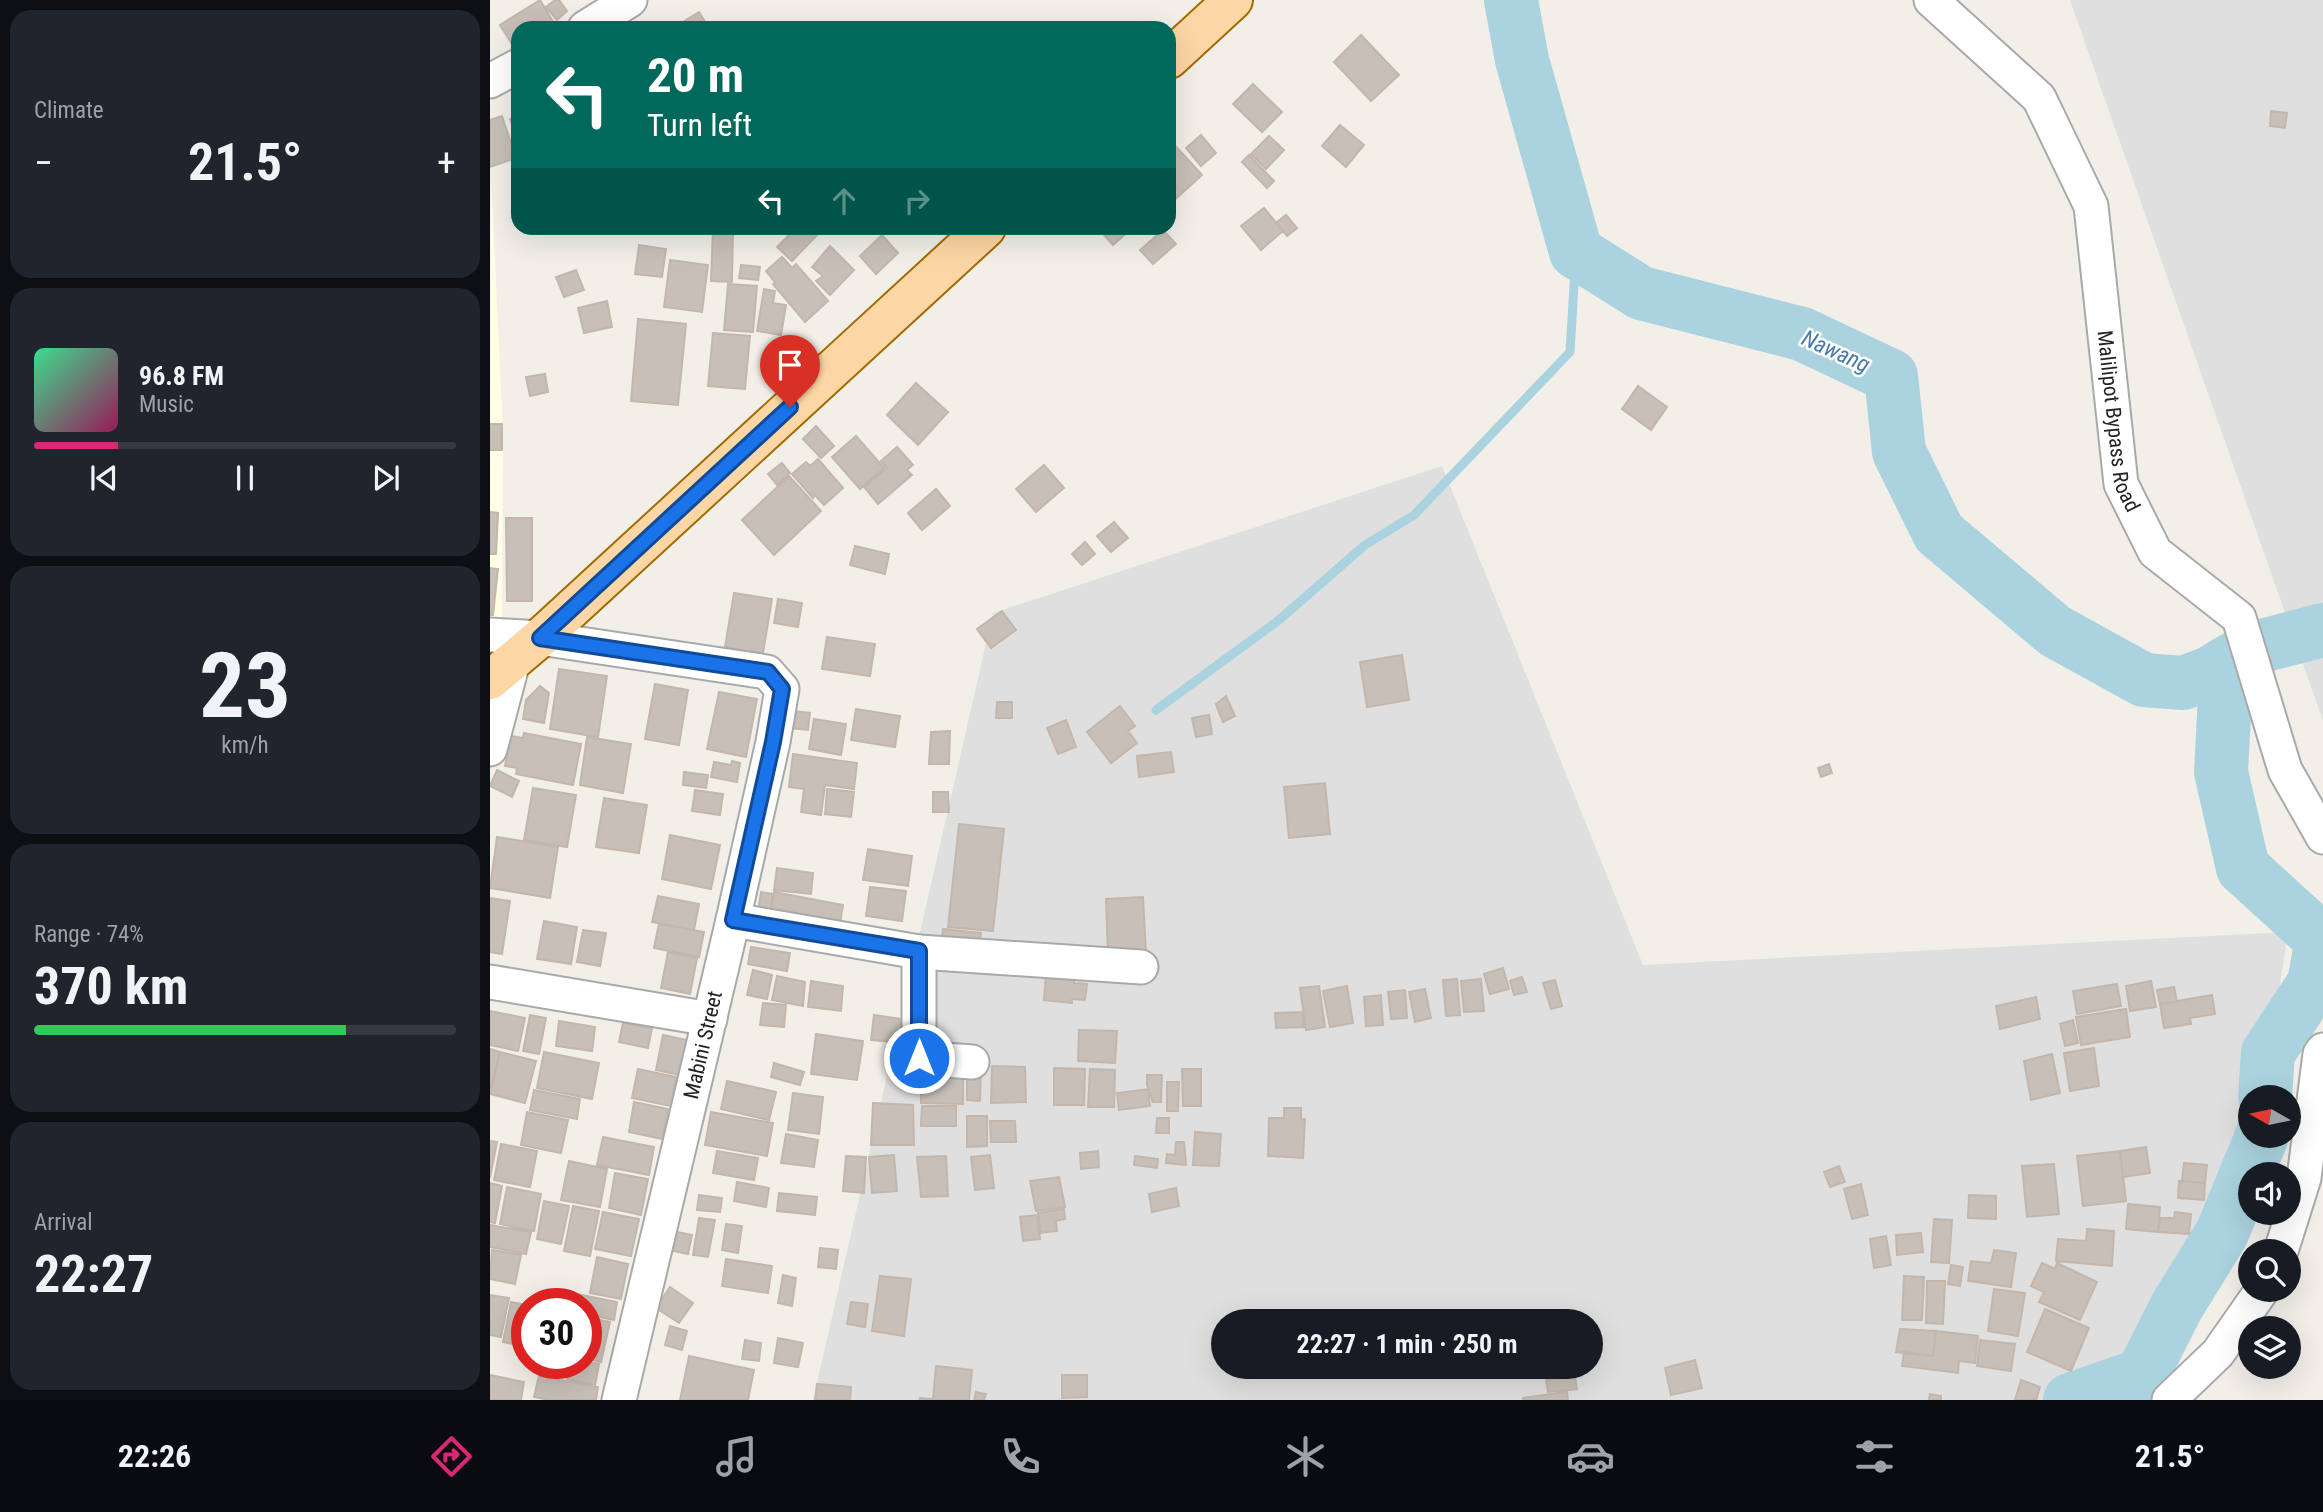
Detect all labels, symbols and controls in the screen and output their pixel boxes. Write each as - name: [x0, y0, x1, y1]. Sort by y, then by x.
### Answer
- text: 20 m: [647, 47, 744, 104]
- icon: left: [532, 49, 623, 140]
- text: Climate: [34, 97, 104, 124]
- text: Turn left: [647, 106, 752, 144]
- text: 21.5°: [188, 132, 302, 193]
- text: −: [34, 141, 53, 185]
- text: +: [437, 141, 456, 185]
- icon: left: [752, 182, 790, 220]
- icon: ahead: [825, 182, 863, 220]
- icon: right: [898, 182, 936, 220]
- water label: Nawang: [1798, 325, 1874, 378]
- street label: Malilipot Bypass Road: [2093, 329, 2145, 516]
- pin: [760, 335, 820, 407]
- icon: arrive: [771, 346, 809, 384]
- text: 96.8 FM: [139, 361, 224, 391]
- text: Music: [139, 391, 194, 418]
- icon: previous: [85, 459, 123, 497]
- icon: pause: [226, 459, 264, 497]
- icon: next: [367, 459, 405, 497]
- text: 23: [199, 633, 291, 739]
- text: km/h: [221, 732, 269, 759]
- text: Range · 74%: [34, 921, 144, 948]
- text: 370 km: [34, 956, 188, 1017]
- street label: Mabini Street: [679, 989, 727, 1101]
- position arrow: [882, 1021, 956, 1095]
- north arrow: [2238, 1085, 2301, 1148]
- map controls: [2238, 1085, 2301, 1379]
- button: sound: [2238, 1162, 2301, 1225]
- text: Arrival: [34, 1209, 93, 1236]
- button: search: [2238, 1239, 2301, 1302]
- text: 22:27: [34, 1244, 153, 1305]
- speed limit sign: 30: [511, 1288, 602, 1379]
- button: layers: [2238, 1316, 2301, 1379]
- text: 22:27 · 1 min · 250 m: [1297, 1329, 1517, 1359]
- icon: directions: [427, 1432, 476, 1481]
- icon: music: [712, 1432, 761, 1481]
- icon: phone: [996, 1432, 1045, 1481]
- icon: climate: [1281, 1432, 1330, 1481]
- icon: car: [1566, 1432, 1615, 1481]
- icon: filters: [1850, 1432, 1899, 1481]
- text: 22:26: [118, 1437, 191, 1475]
- text: 21.5°: [2135, 1437, 2205, 1475]

